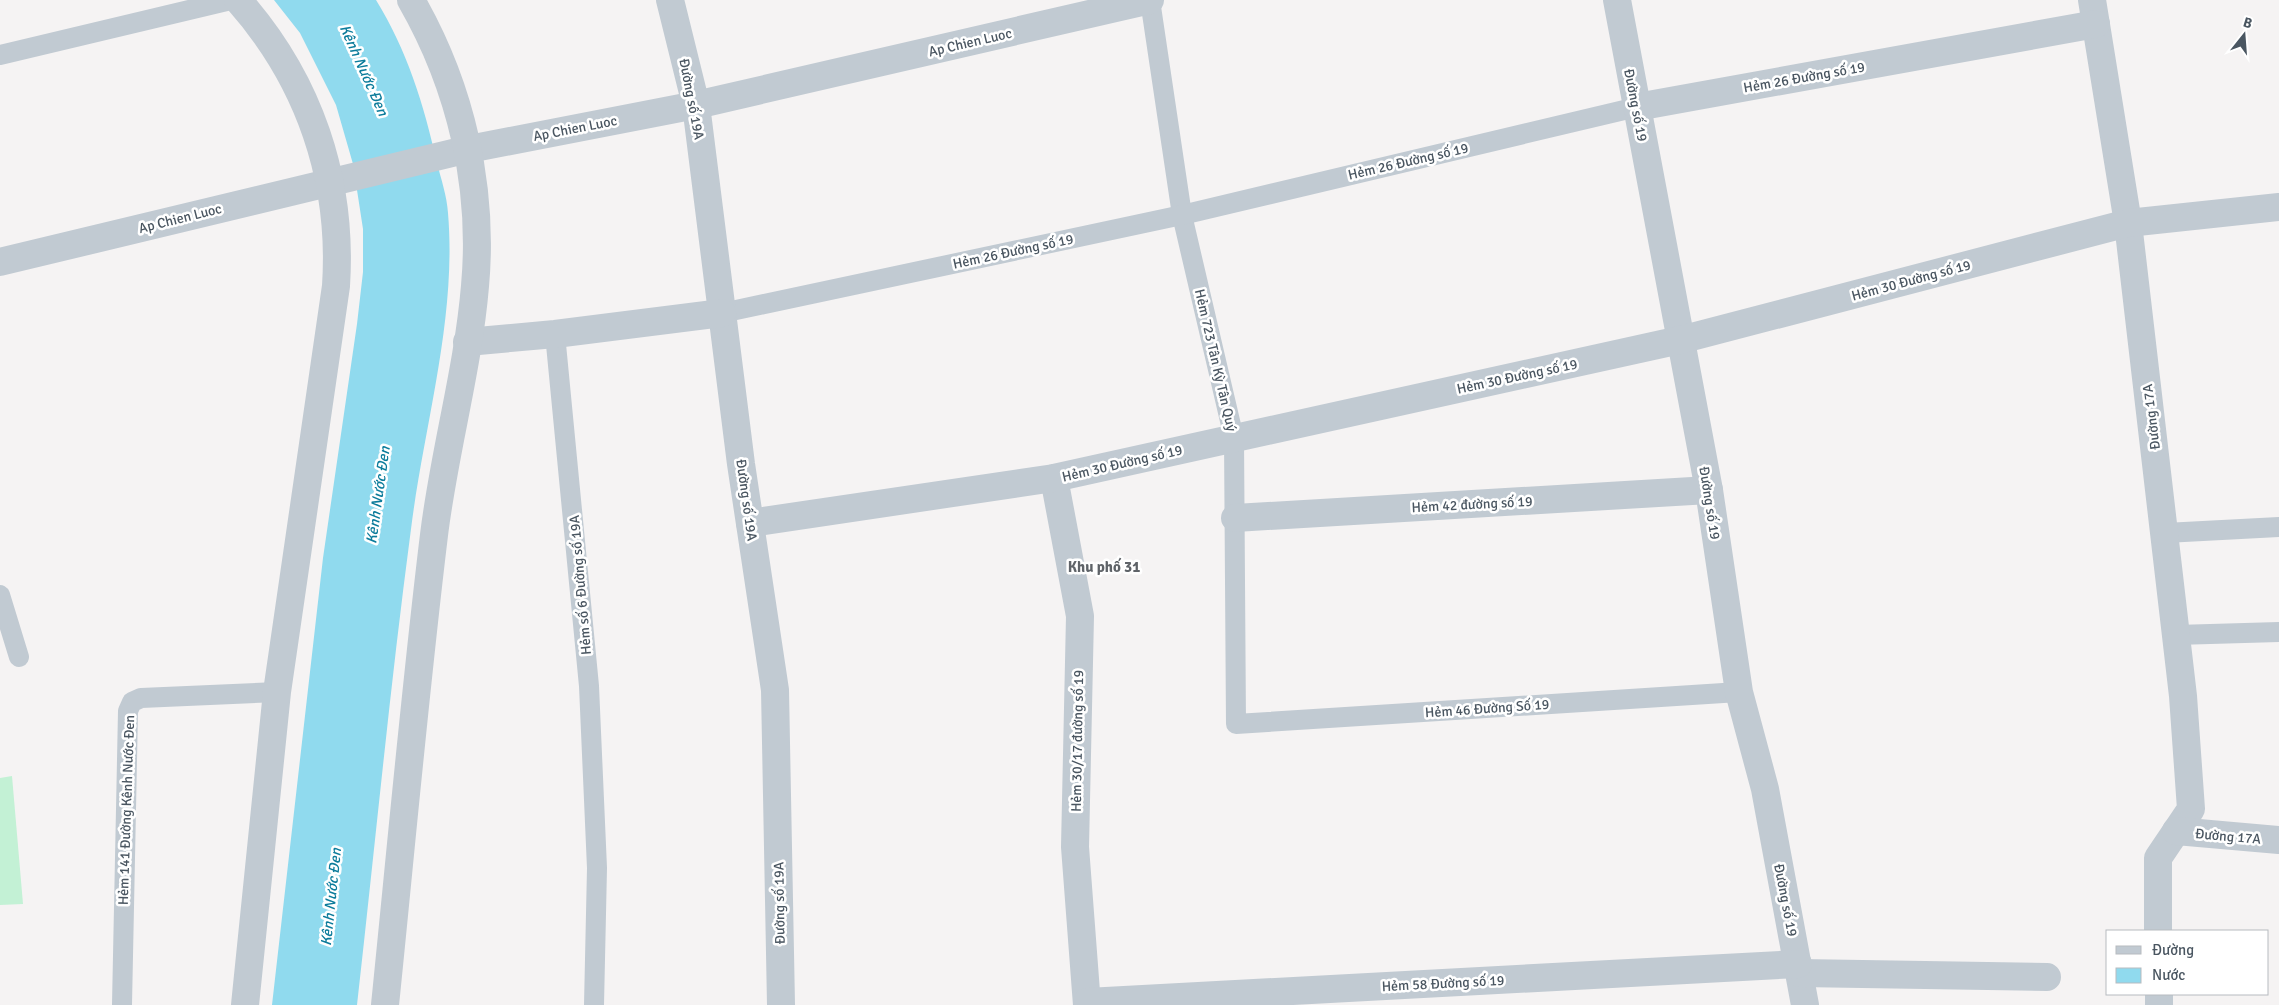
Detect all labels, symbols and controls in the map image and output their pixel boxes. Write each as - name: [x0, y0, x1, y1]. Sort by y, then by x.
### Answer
- north arrow: [2219, 10, 2269, 60]
- text: B: [2241, 14, 2255, 33]
- water label: Kênh Nước Đen: [336, 22, 393, 119]
- street label: Ap Chien Luoc: [927, 25, 1014, 60]
- street label: Đường số 19A: [675, 57, 708, 142]
- street label: Hẻm 26 Đường số 19: [1742, 58, 1866, 97]
- street label: Đường số 19: [1620, 67, 1651, 143]
- street label: Ap Chien Luoc: [532, 112, 619, 145]
- street label: Hẻm 26 Đường số 19: [1346, 139, 1470, 184]
- street label: Ap Chien Luoc: [137, 200, 224, 237]
- street label: Hẻm 26 Đường số 19: [951, 230, 1075, 273]
- street label: Hẻm 30 Đường số 19: [1850, 256, 1973, 305]
- street label: Hẻm 723 Tân Kỳ Tân Quý: [1191, 287, 1240, 433]
- street label: Hẻm 30 Đường số 19: [1455, 355, 1579, 398]
- street label: Đường 17A: [2139, 383, 2164, 451]
- street label: Hẻm 30 Đường số 19: [1060, 441, 1184, 486]
- water label: Kênh Nước Đen: [362, 444, 394, 545]
- street label: Đường số 19A: [732, 458, 761, 543]
- street label: Đường số 19: [1695, 465, 1724, 541]
- street label: Hẻm 42 đường số 19: [1411, 493, 1533, 516]
- street label: Hẻm số 6 Đường số 19A: [566, 514, 595, 656]
- district label: Khu phố 31: [1068, 557, 1140, 576]
- street label: Hẻm 30/17 đường số 19: [1068, 670, 1087, 812]
- street label: Hẻm 46 Đường Số 19: [1424, 696, 1550, 721]
- street label: Hẻm 141 Đường Kênh Nước Đen: [115, 715, 138, 905]
- street label: Đường 17A: [2194, 825, 2262, 848]
- water label: Kênh Nước Đen: [317, 846, 345, 947]
- street label: Đường số 19A: [770, 861, 789, 944]
- street label: Đường số 19: [1770, 862, 1801, 938]
- legend: [2106, 930, 2269, 995]
- text: Đường: [2152, 941, 2194, 959]
- text: Nước: [2152, 966, 2185, 984]
- street label: Hẻm 58 Đường số 19: [1381, 972, 1505, 995]

